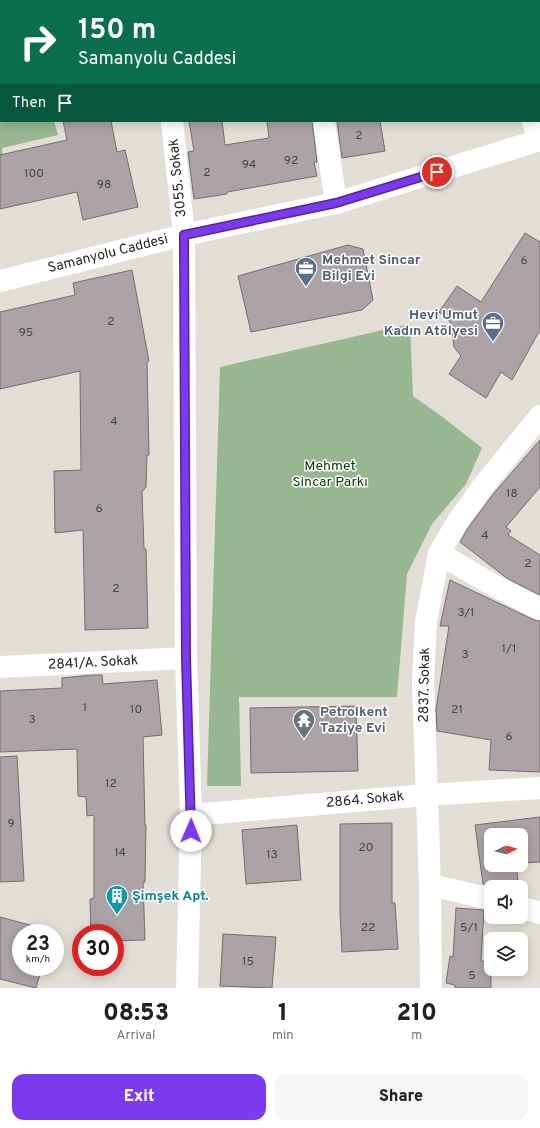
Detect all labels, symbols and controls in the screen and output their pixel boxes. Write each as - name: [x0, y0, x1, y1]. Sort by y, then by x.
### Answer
- text: 150 m: [78, 13, 156, 49]
- icon: right: [12, 16, 64, 68]
- text: Samanyolu Caddesi: [78, 48, 236, 71]
- icon: arrive: [54, 92, 76, 114]
- text: Then: [12, 94, 46, 113]
- house number: 2: [355, 128, 363, 144]
- street label: 3055. Sokak: [165, 138, 191, 218]
- house number: 92: [284, 153, 298, 169]
- pin: [420, 155, 454, 189]
- house number: 94: [242, 157, 256, 173]
- icon: arrive: [426, 161, 448, 183]
- house number: 2: [203, 165, 211, 181]
- house number: 100: [24, 166, 44, 182]
- house number: 98: [97, 177, 111, 193]
- street label: Samanyolu Caddesi: [46, 231, 170, 277]
- place label: Mehmet Sincar Bilgi Evi: [322, 252, 421, 285]
- house number: 6: [520, 253, 528, 269]
- office icon: Mehmet Sincar Bilgi Evi: [293, 255, 319, 288]
- place label: Hevi Umut Kadın Atölyesi: [384, 307, 478, 340]
- office icon: Hevi Umut Kadın Atölyesi: [480, 310, 506, 343]
- house number: 2: [107, 314, 115, 330]
- house number: 95: [19, 325, 33, 341]
- house number: 4: [110, 414, 118, 430]
- park label: Mehmet Sincar Parkı: [292, 458, 368, 491]
- house number: 18: [506, 486, 518, 502]
- house number: 6: [95, 501, 103, 517]
- house number: 4: [481, 528, 489, 544]
- house number: 2: [524, 556, 532, 572]
- house number: 2: [112, 581, 120, 597]
- house number: 3/1: [457, 605, 475, 621]
- house number: 1/1: [502, 641, 516, 657]
- street label: 2837. Sokak: [416, 647, 434, 723]
- house number: 3: [461, 647, 469, 663]
- street label: 2841/A. Sokak: [47, 652, 139, 674]
- house number: 1: [83, 700, 87, 716]
- house number: 10: [130, 702, 142, 718]
- house number: 21: [451, 702, 463, 718]
- place label: Petrolkent Taziye Evi: [320, 704, 388, 737]
- temple icon: Petrolkent Taziye Evi: [291, 707, 317, 740]
- house number: 3: [28, 712, 36, 728]
- house number: 6: [505, 729, 513, 745]
- house number: 12: [105, 776, 117, 792]
- street label: 2864. Sokak: [325, 788, 405, 812]
- position arrow: [170, 810, 212, 852]
- house number: 9: [7, 816, 15, 832]
- north arrow: [484, 828, 528, 872]
- map controls: [484, 828, 528, 976]
- house number: 20: [358, 840, 374, 856]
- house number: 14: [114, 845, 126, 861]
- house number: 13: [266, 847, 278, 863]
- button: sound: [484, 880, 528, 924]
- building icon: Şimşek Apt.: [104, 883, 130, 916]
- place label: Şimşek Apt.: [132, 888, 209, 905]
- house number: 22: [361, 920, 375, 936]
- house number: 5/1: [460, 920, 478, 936]
- speed limit sign: 30: [72, 924, 124, 976]
- text: 23: [26, 932, 50, 958]
- button: layers: [484, 932, 528, 976]
- text: km/h: [26, 953, 50, 966]
- house number: 15: [242, 954, 254, 970]
- house number: 5: [468, 968, 476, 984]
- text: 08:53: [103, 999, 169, 1029]
- text: 1: [278, 999, 288, 1029]
- text: 210: [397, 999, 437, 1029]
- text: Arrival: [117, 1028, 155, 1044]
- text: min: [272, 1028, 294, 1044]
- text: m: [411, 1028, 422, 1044]
- button: Exit: [12, 1074, 266, 1120]
- button: Share: [274, 1074, 528, 1120]

